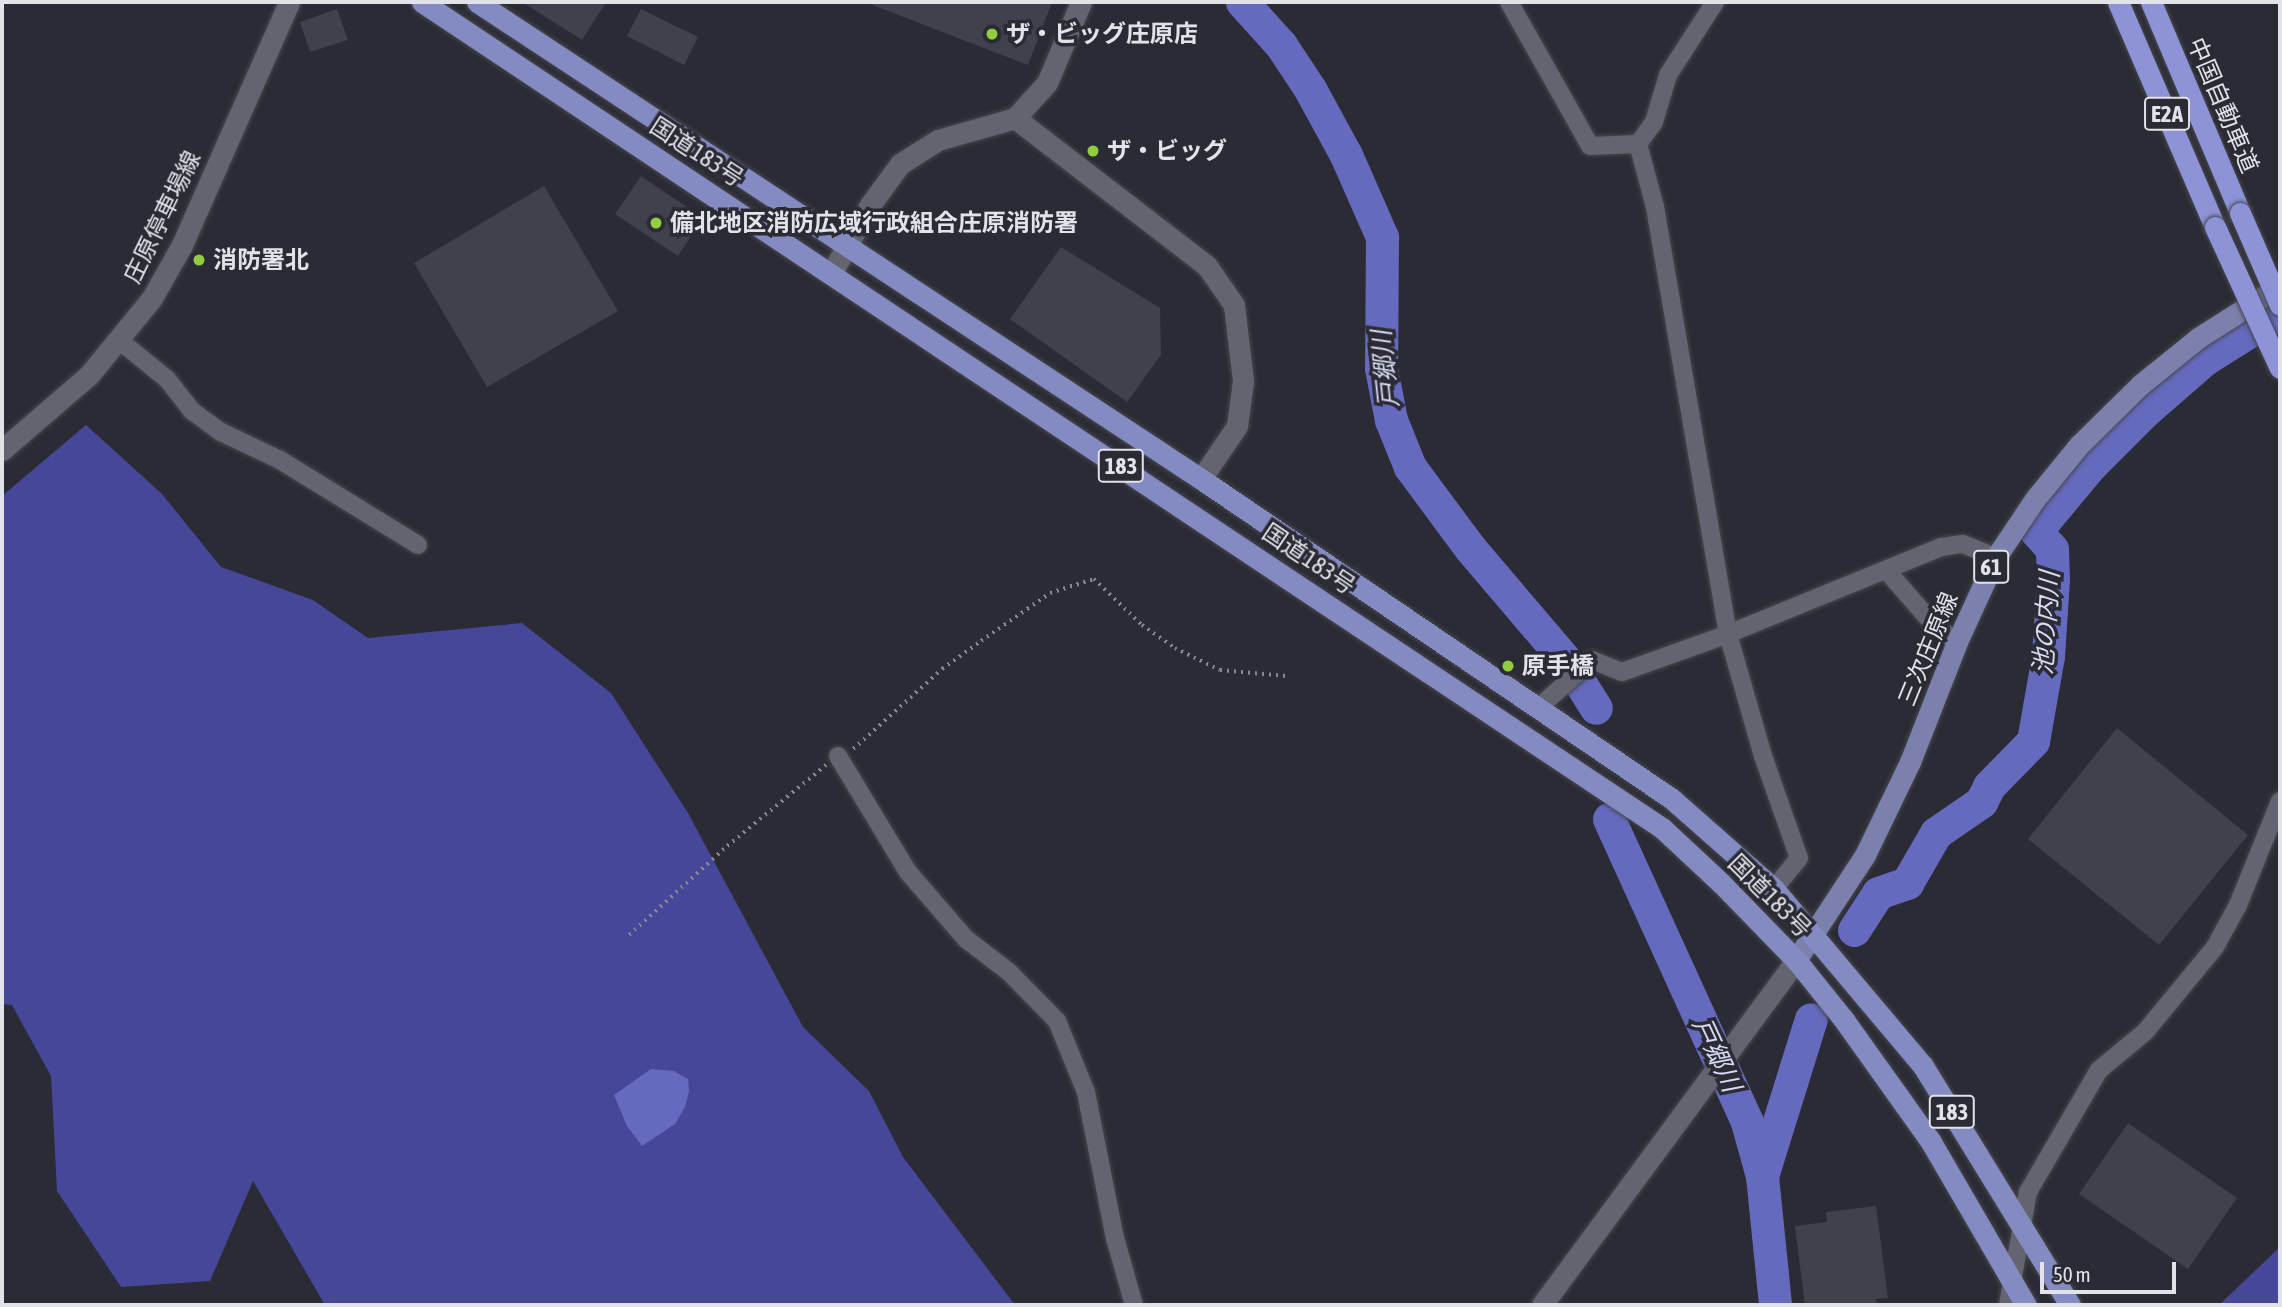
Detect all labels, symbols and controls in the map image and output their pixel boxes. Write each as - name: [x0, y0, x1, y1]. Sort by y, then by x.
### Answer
- place label: ザ・ビッグ庄原店: [1006, 20, 1198, 48]
- marker: ザ・ビッグ庄原店: [984, 26, 1000, 42]
- street label: 中国自動車道: [2182, 33, 2264, 177]
- road number: E2A: [2142, 94, 2192, 134]
- street label: 国道183号: [645, 111, 749, 193]
- place label: ザ・ビッグ: [1107, 137, 1227, 165]
- marker: ザ・ビッグ: [1085, 143, 1101, 159]
- street label: 庄原停車場線: [117, 146, 207, 288]
- place label: 備北地区消防広域行政組合庄原消防署: [670, 209, 1078, 237]
- marker: 備北地区消防広域行政組合庄原消防署: [648, 215, 664, 231]
- place label: 消防署北: [213, 246, 309, 274]
- marker: 消防署北: [191, 252, 207, 268]
- water label: 戸郷川: [1366, 329, 1406, 409]
- road number: 183: [1096, 446, 1146, 486]
- street label: 国道183号: [1257, 517, 1361, 601]
- road number: 61: [1972, 548, 2010, 586]
- water label: 池の内川: [2028, 570, 2066, 676]
- street label: 三次庄原線: [1892, 588, 1964, 710]
- place label: 原手橋: [1522, 652, 1594, 680]
- marker: 原手橋: [1500, 658, 1516, 674]
- street label: 国道183号: [1722, 848, 1818, 944]
- water label: 戸郷川: [1685, 1013, 1747, 1097]
- road number: 183: [1927, 1092, 1976, 1132]
- scale bar: [2044, 1248, 2180, 1292]
- text: 50 m: [2053, 1262, 2091, 1286]

